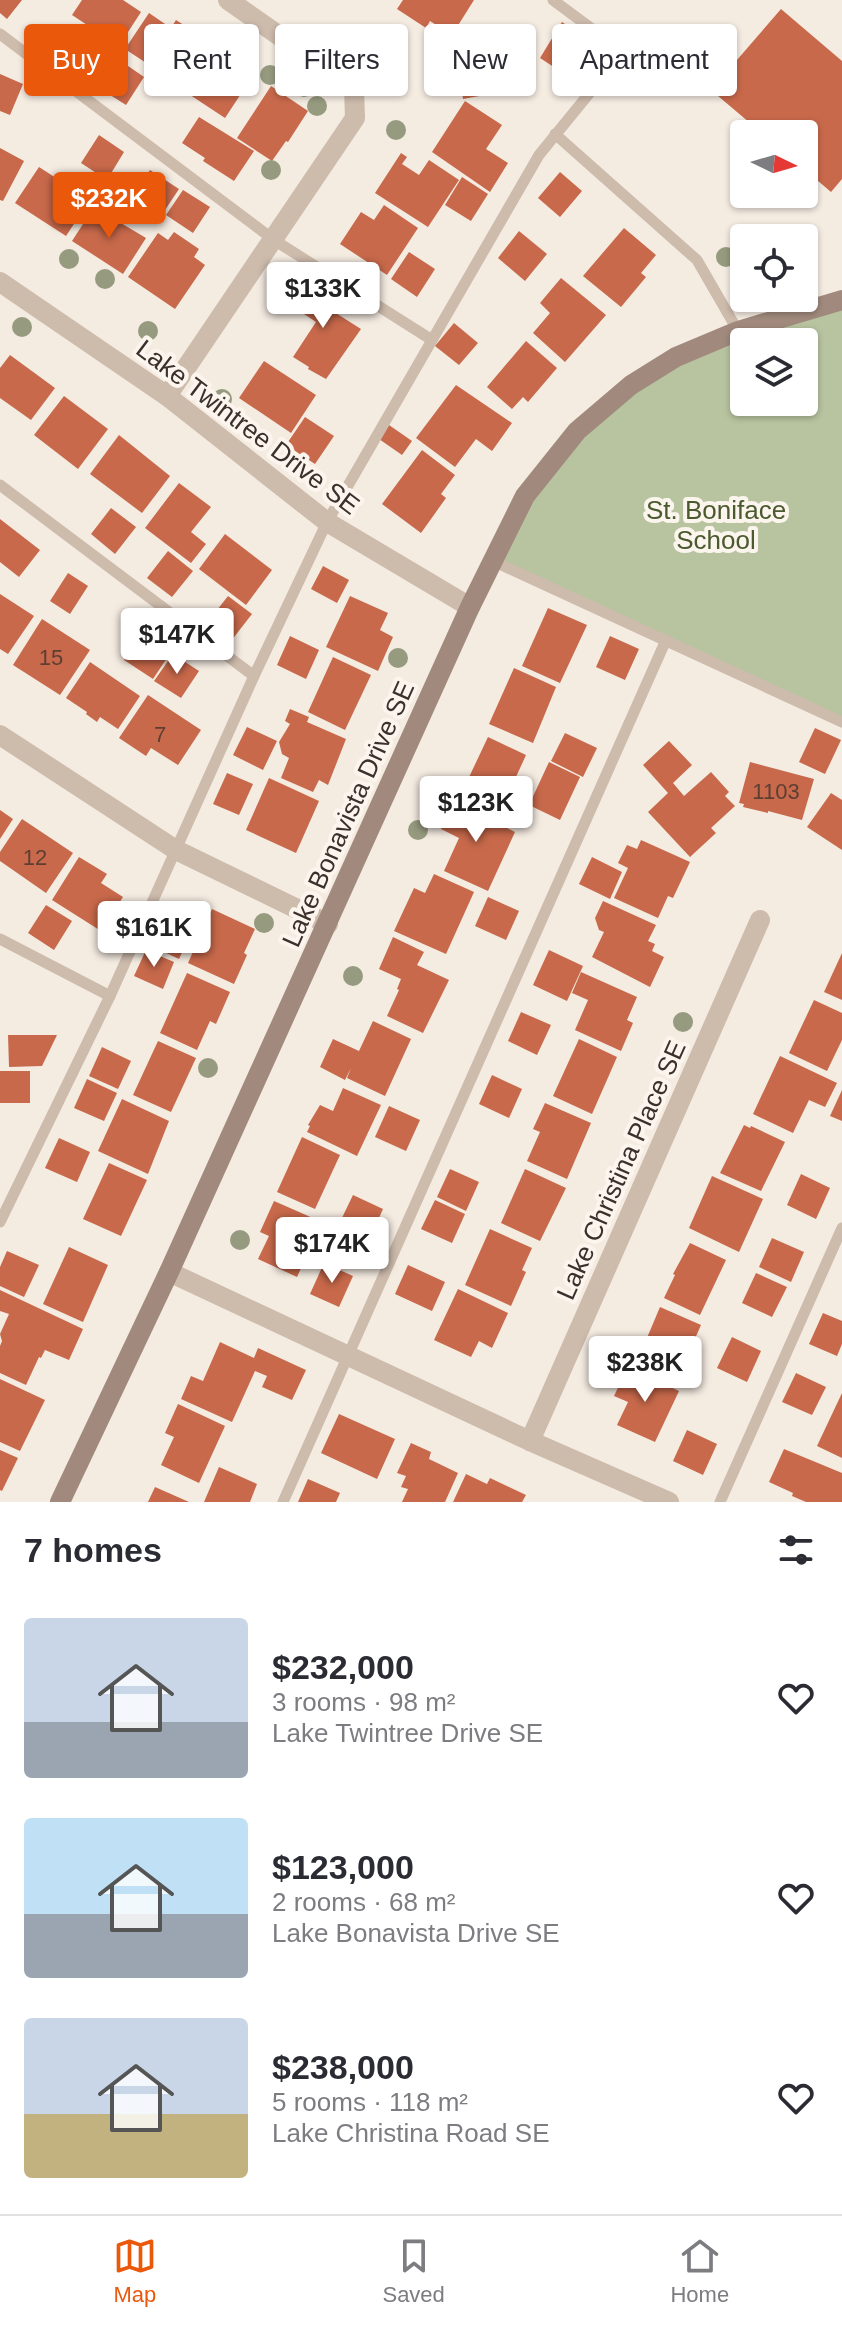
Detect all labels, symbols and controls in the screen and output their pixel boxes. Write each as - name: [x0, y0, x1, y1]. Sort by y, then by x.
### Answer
- chip: Buy: [24, 24, 128, 96]
- chip: Rent: [144, 24, 259, 96]
- chip: Filters: [275, 24, 408, 96]
- chip: New: [424, 24, 536, 96]
- chip: Apartment: [552, 24, 737, 96]
- north arrow: [730, 120, 818, 208]
- map controls: [730, 120, 818, 416]
- pin: $232K: [53, 172, 165, 240]
- text: $232K: [71, 183, 147, 213]
- button: locate: [730, 224, 818, 312]
- pin: $133K: [267, 262, 379, 330]
- text: $133K: [285, 273, 361, 303]
- button: layers: [730, 328, 818, 416]
- street label: Lake Twintree Drive SE: [131, 333, 365, 521]
- park label: St. Boniface School: [646, 495, 786, 555]
- pin: $147K: [121, 608, 233, 676]
- text: $147K: [139, 619, 215, 649]
- house number: 15: [39, 645, 63, 670]
- street label: Lake Bonavista Drive SE: [276, 677, 420, 951]
- house number: 7: [154, 722, 166, 747]
- pin: $123K: [420, 776, 532, 844]
- house number: 1103: [752, 779, 800, 804]
- text: $123K: [438, 787, 514, 817]
- house number: 12: [23, 845, 47, 870]
- pin: $161K: [98, 901, 210, 969]
- text: $161K: [116, 912, 192, 942]
- street label: Lake Christina Place SE: [550, 1036, 692, 1304]
- pin: $174K: [276, 1217, 388, 1285]
- text: $174K: [294, 1228, 370, 1258]
- pin: $238K: [589, 1336, 701, 1404]
- text: $238K: [607, 1347, 683, 1377]
- icon: filters: [774, 1528, 818, 1572]
- text: 7 homes: [24, 1531, 162, 1569]
- text: $232,000: [272, 1648, 414, 1686]
- icon: home: [88, 1650, 184, 1746]
- icon: heart: [774, 1676, 818, 1720]
- text: 3 rooms · 98 m²: [272, 1687, 456, 1717]
- text: Lake Twintree Drive SE: [272, 1718, 543, 1748]
- text: $123,000: [272, 1848, 414, 1886]
- icon: home: [88, 1850, 184, 1946]
- icon: heart: [774, 1876, 818, 1920]
- text: 2 rooms · 68 m²: [272, 1887, 456, 1917]
- text: Lake Bonavista Drive SE: [272, 1918, 560, 1948]
- text: $238,000: [272, 2048, 414, 2086]
- icon: home: [88, 2050, 184, 2146]
- icon: heart: [774, 2076, 818, 2120]
- text: 5 rooms · 118 m²: [272, 2087, 468, 2117]
- text: Lake Christina Road SE: [272, 2118, 549, 2148]
- tab: Map: [113, 2234, 157, 2308]
- tab: Saved: [382, 2234, 445, 2308]
- tab: Home: [670, 2234, 729, 2308]

